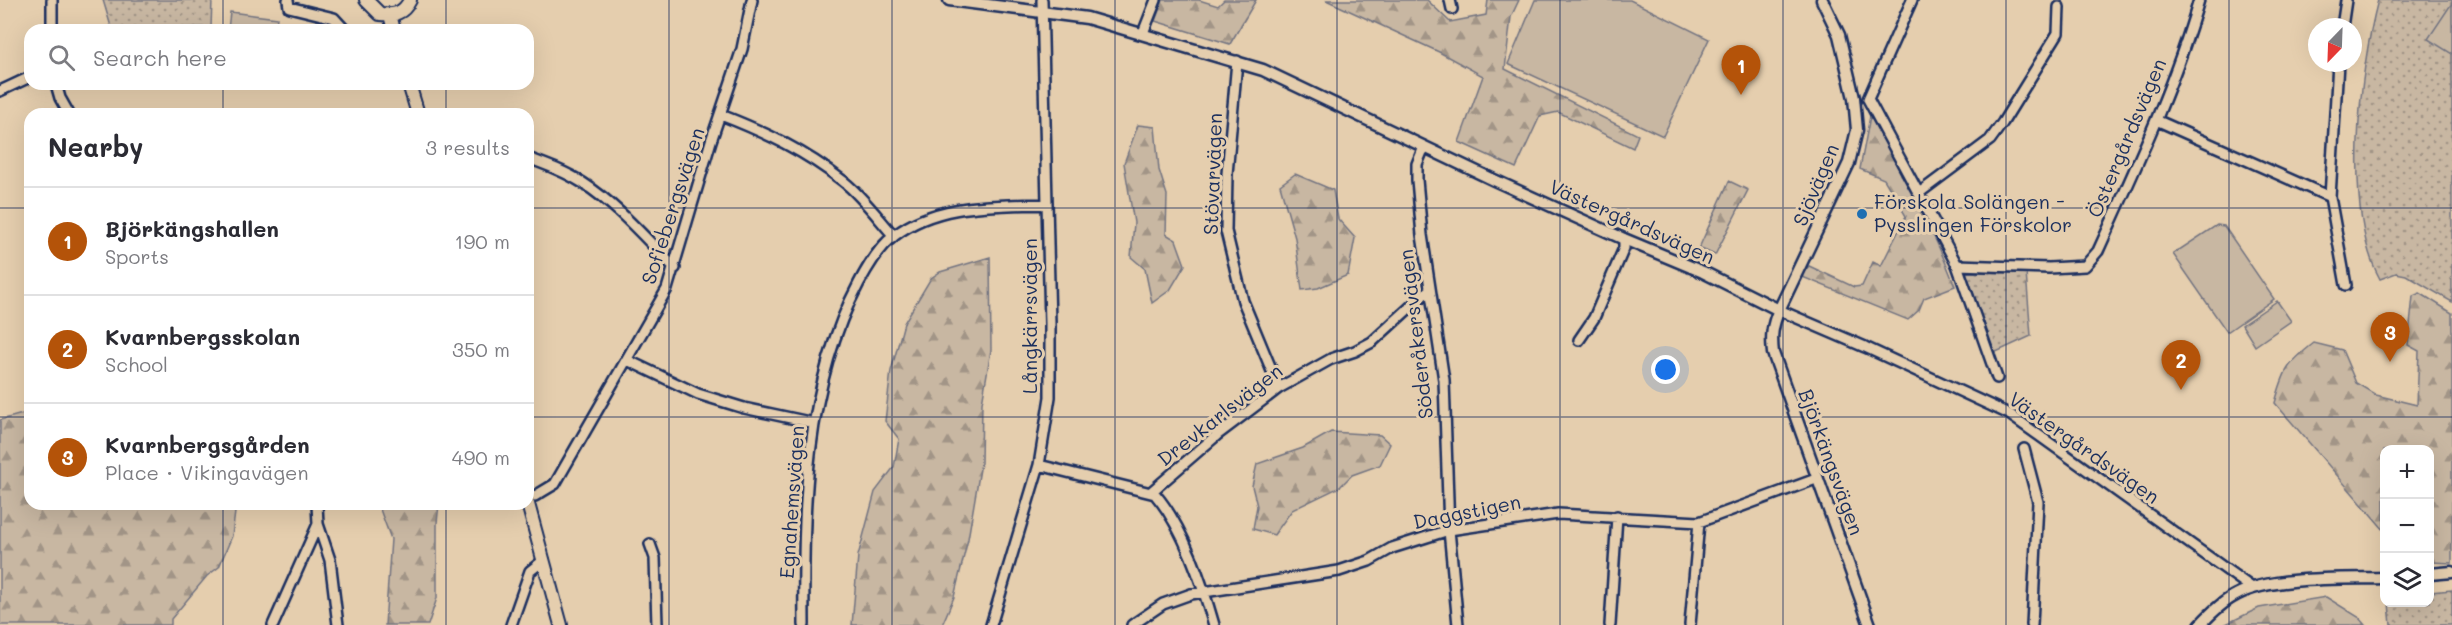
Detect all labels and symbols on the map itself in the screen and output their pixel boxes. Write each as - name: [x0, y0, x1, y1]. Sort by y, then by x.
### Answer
- north arrow: [2308, 18, 2362, 72]
- pin: 1: [1722, 46, 1760, 95]
- street label: Östergårdsvägen: [2081, 54, 2171, 221]
- street label: Stövarvägen: [1197, 112, 1227, 236]
- street label: Sofiebergsvägen: [634, 124, 710, 287]
- street label: Sjövägen: [1786, 139, 1844, 230]
- street label: Västergårdsvägen: [1546, 173, 1719, 269]
- place label: Förskola Solängen - Pysslingen Förskolor: [1874, 188, 2072, 237]
- marker: Förskola Solängen - Pysslingen Förskolor: [1855, 207, 1869, 221]
- street label: Långkärrsvägen: [1016, 238, 1042, 394]
- street label: Söderåkersvägen: [1392, 248, 1438, 420]
- pin: 3: [2370, 312, 2410, 362]
- pin: 2: [2162, 340, 2200, 390]
- your location: [1651, 355, 1680, 384]
- street label: Drevkarlsvägen: [1152, 357, 1287, 471]
- street label: Björkängsvägen: [1793, 385, 1870, 538]
- street label: Västergårdsvägen: [2004, 385, 2165, 509]
- street label: Egnahemsvägen: [773, 425, 809, 579]
- street label: Daggstigen: [1411, 488, 1523, 534]

